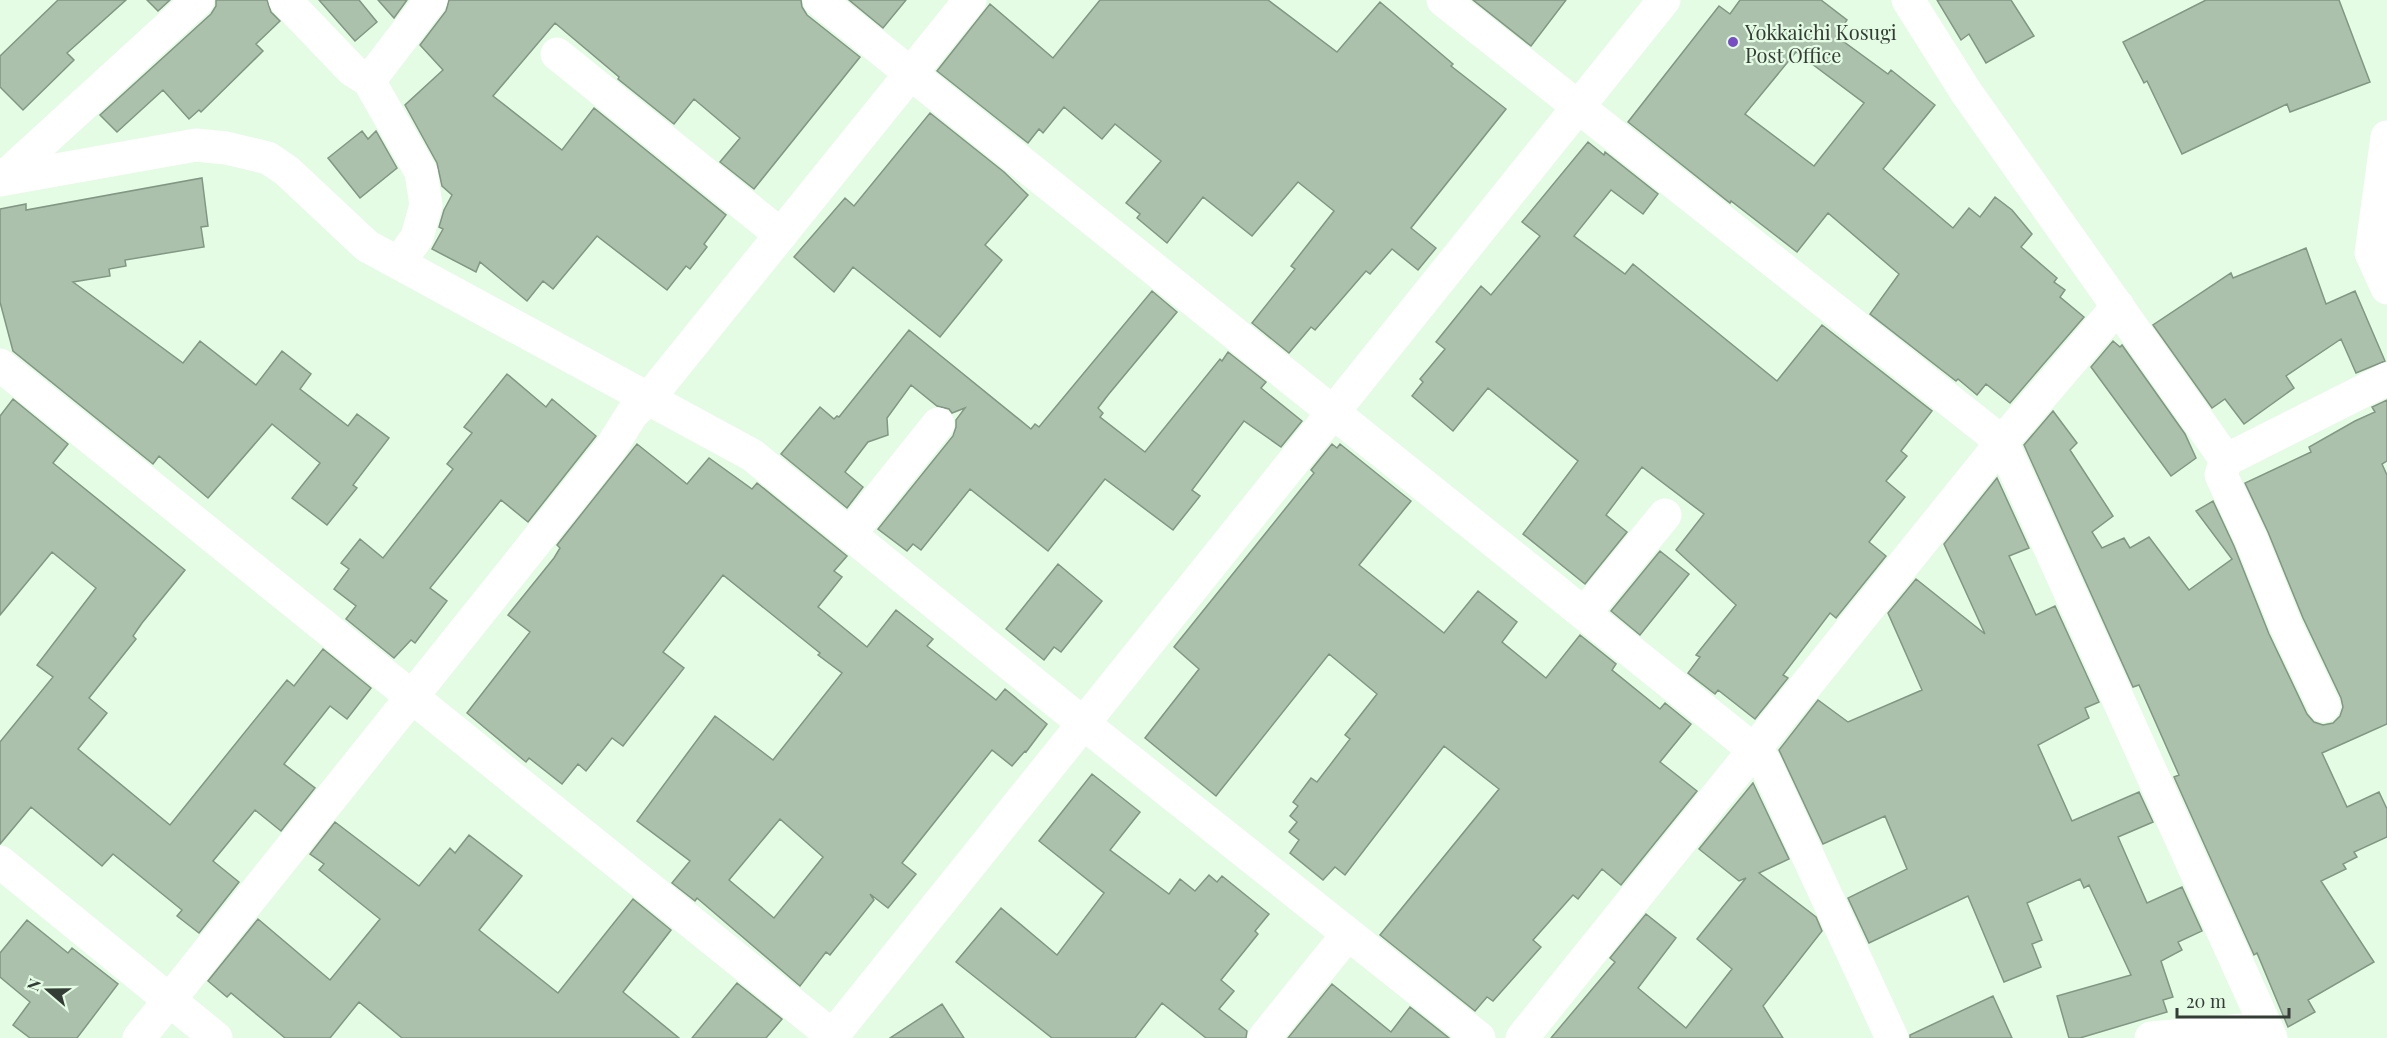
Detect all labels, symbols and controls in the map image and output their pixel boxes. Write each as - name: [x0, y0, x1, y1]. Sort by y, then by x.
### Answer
- place label: Yokkaichi Kosugi Post Office: [1744, 18, 1897, 68]
- marker: Yokkaichi Kosugi Post Office: [1726, 35, 1740, 49]
- north arrow: [18, 960, 78, 1020]
- text: N: [22, 975, 45, 994]
- scale bar: [2177, 981, 2290, 1019]
- text: 20 m: [2186, 989, 2226, 1013]

